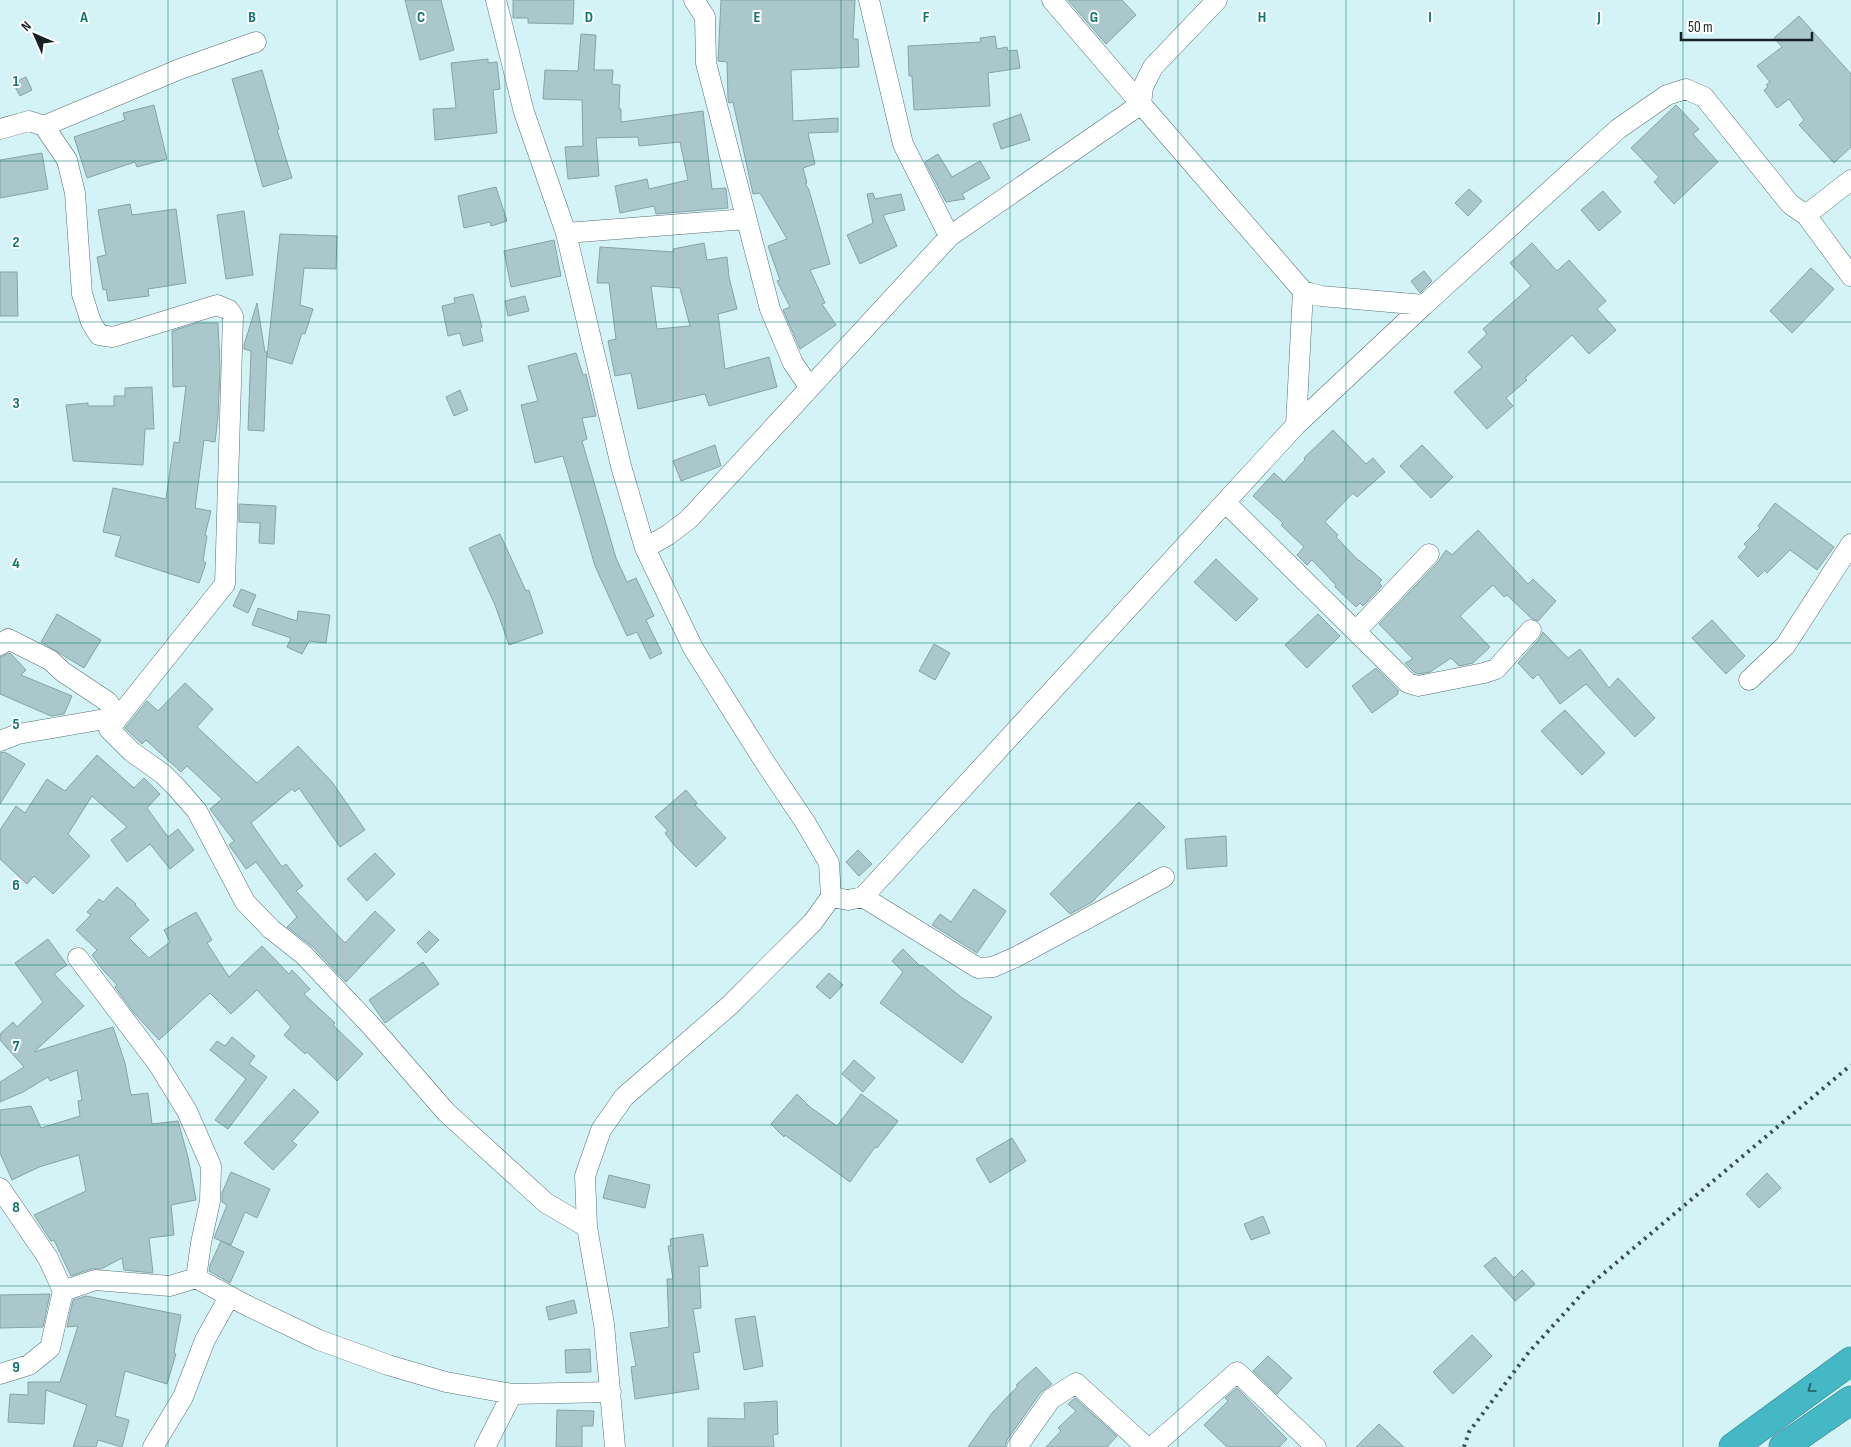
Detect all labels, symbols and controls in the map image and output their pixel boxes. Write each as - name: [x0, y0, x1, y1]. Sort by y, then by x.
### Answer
- text: A: [79, 8, 88, 27]
- text: B: [248, 8, 256, 27]
- text: C: [417, 8, 425, 27]
- text: D: [585, 8, 593, 27]
- text: E: [754, 8, 761, 27]
- text: F: [923, 8, 930, 27]
- text: G: [1090, 8, 1098, 27]
- text: H: [1258, 8, 1266, 27]
- text: I: [1428, 8, 1432, 27]
- text: J: [1596, 8, 1601, 27]
- north arrow: [10, 10, 60, 60]
- scale bar: [1681, 10, 1812, 42]
- text: N: [18, 18, 35, 35]
- text: 50 m: [1688, 18, 1713, 37]
- text: 1: [13, 72, 20, 91]
- text: 2: [12, 233, 20, 252]
- text: 3: [12, 394, 20, 413]
- text: 4: [12, 554, 20, 573]
- text: 5: [12, 715, 20, 734]
- text: 6: [12, 876, 20, 895]
- text: 7: [13, 1037, 20, 1056]
- text: 8: [12, 1198, 20, 1217]
- text: 9: [12, 1358, 20, 1377]
- one-way arrow: [1808, 1384, 1817, 1392]

